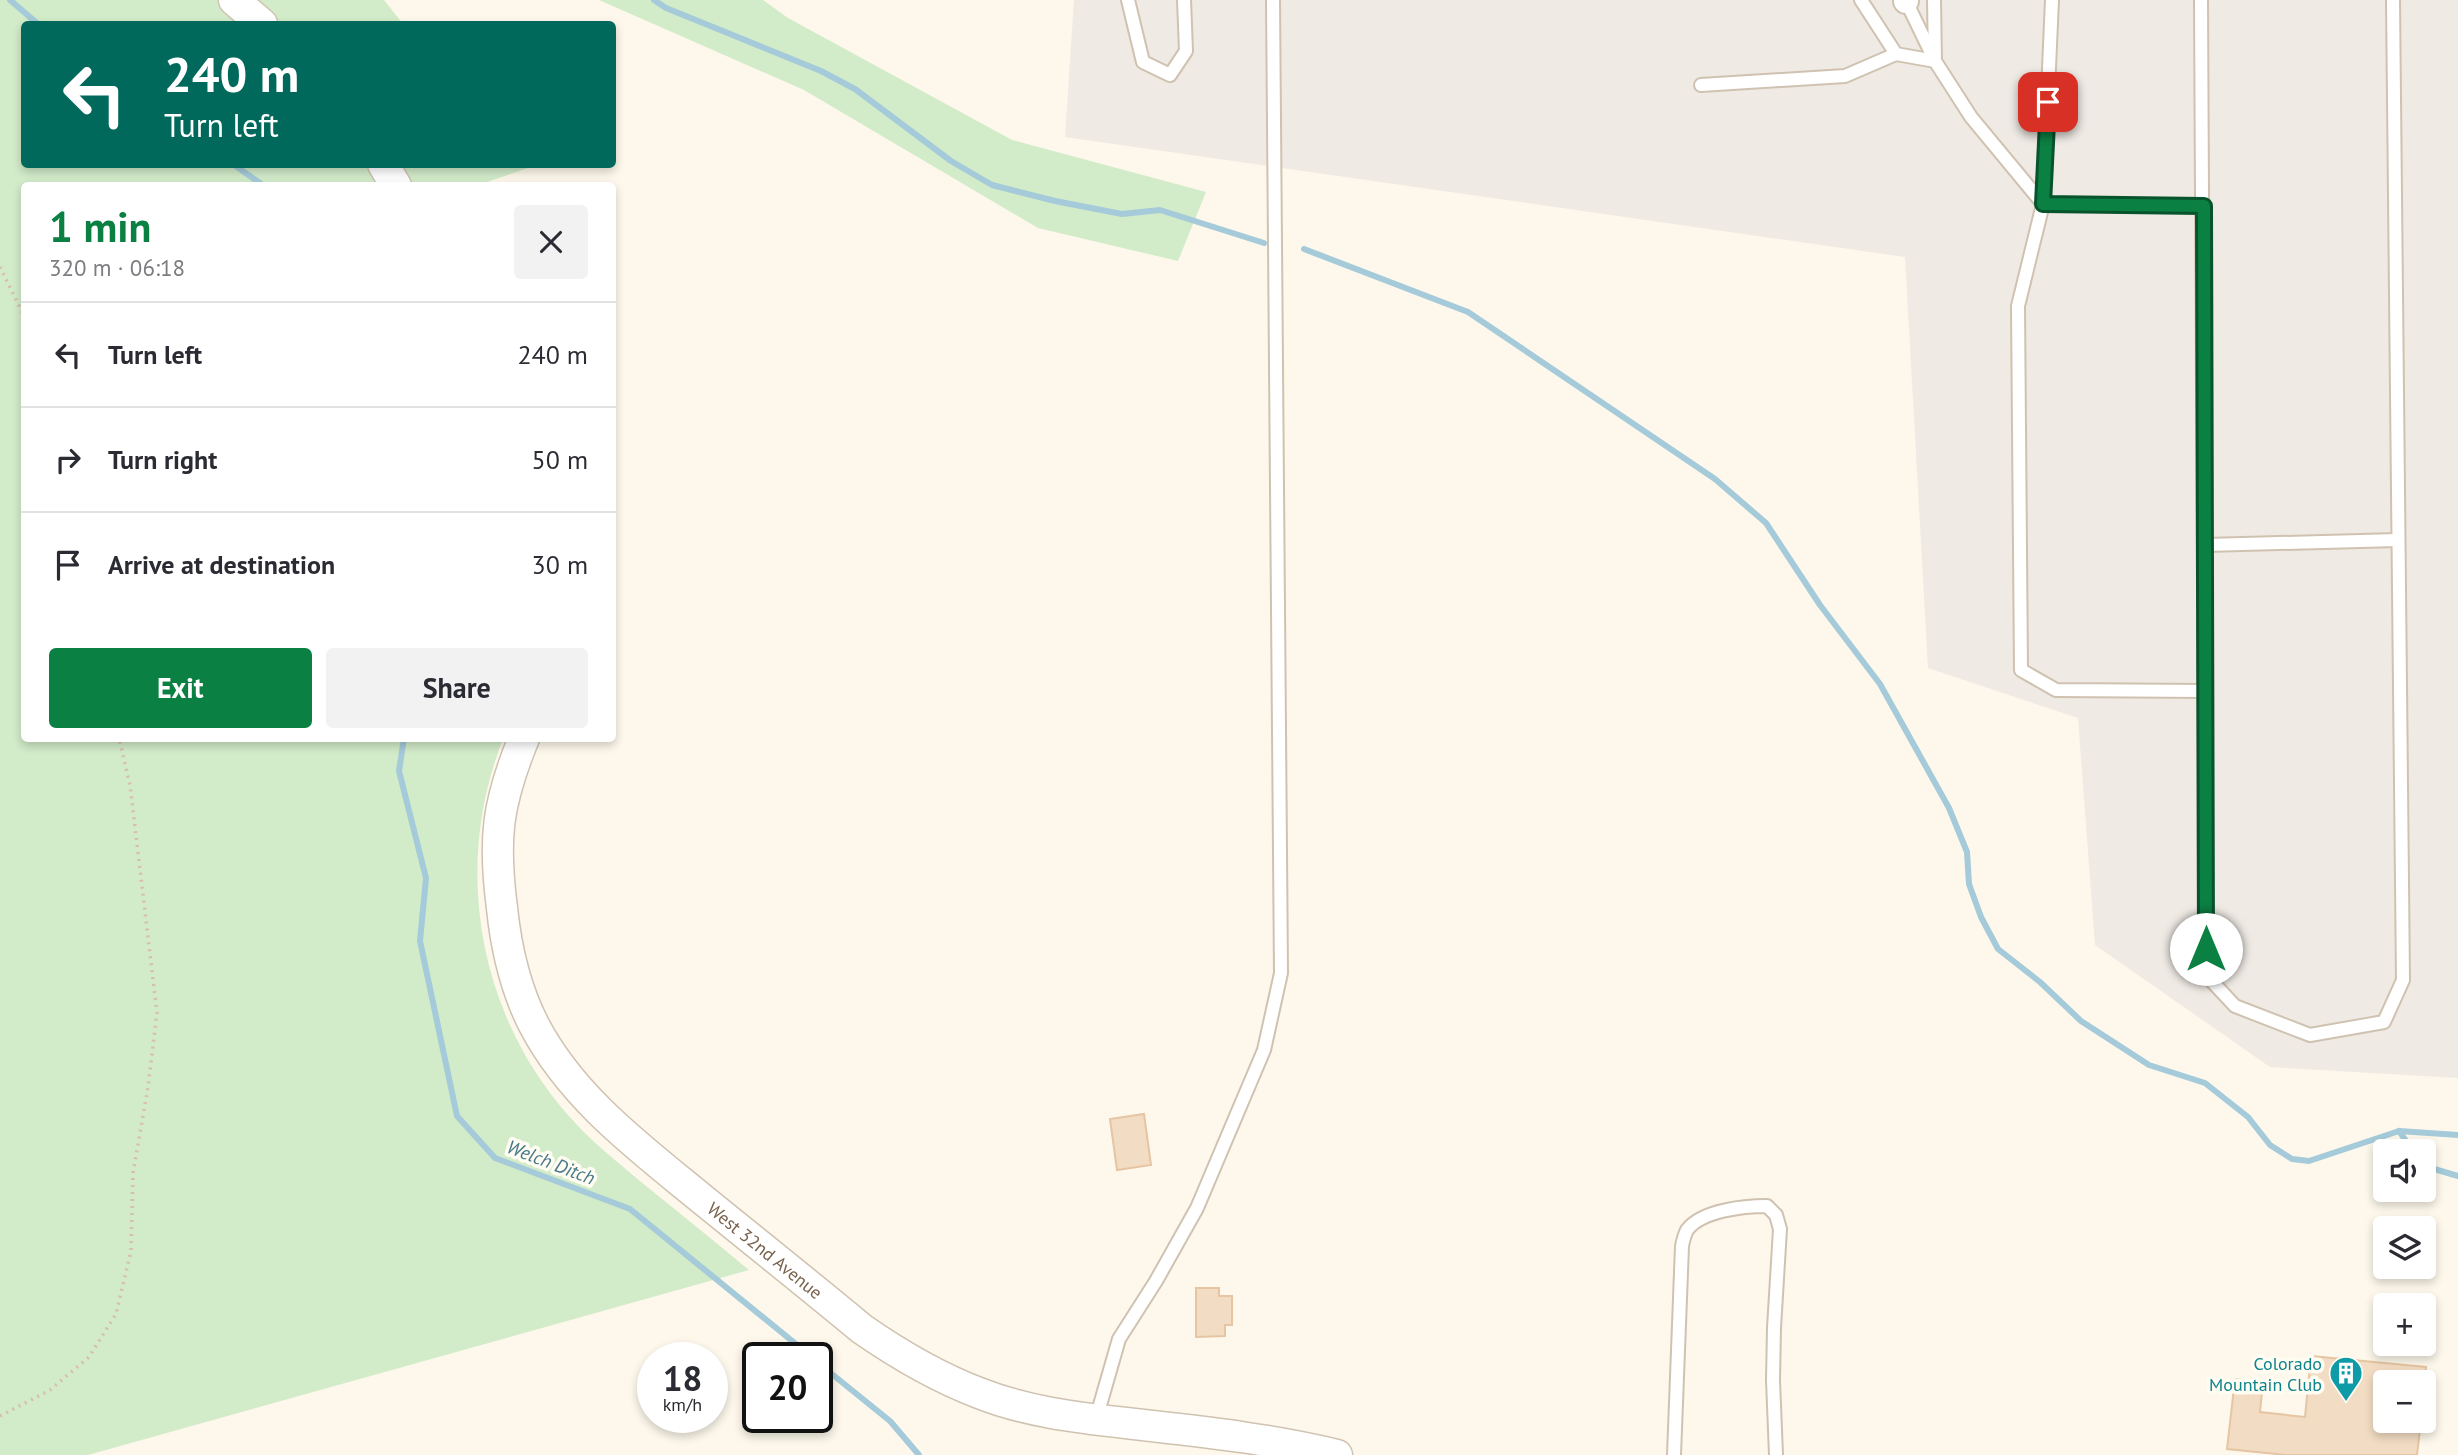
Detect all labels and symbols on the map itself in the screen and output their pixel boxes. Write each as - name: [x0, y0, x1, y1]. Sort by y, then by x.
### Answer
- pin: [2018, 72, 2078, 132]
- position arrow: [2169, 912, 2243, 986]
- water label: Welch Ditch: [504, 1134, 598, 1190]
- street label: West 32nd Avenue: [703, 1197, 828, 1304]
- speed limit sign: 20: [742, 1342, 833, 1433]
- place label: Colorado Mountain Club: [2209, 1352, 2322, 1396]
- building icon: Colorado Mountain Club: [2327, 1354, 2365, 1403]

